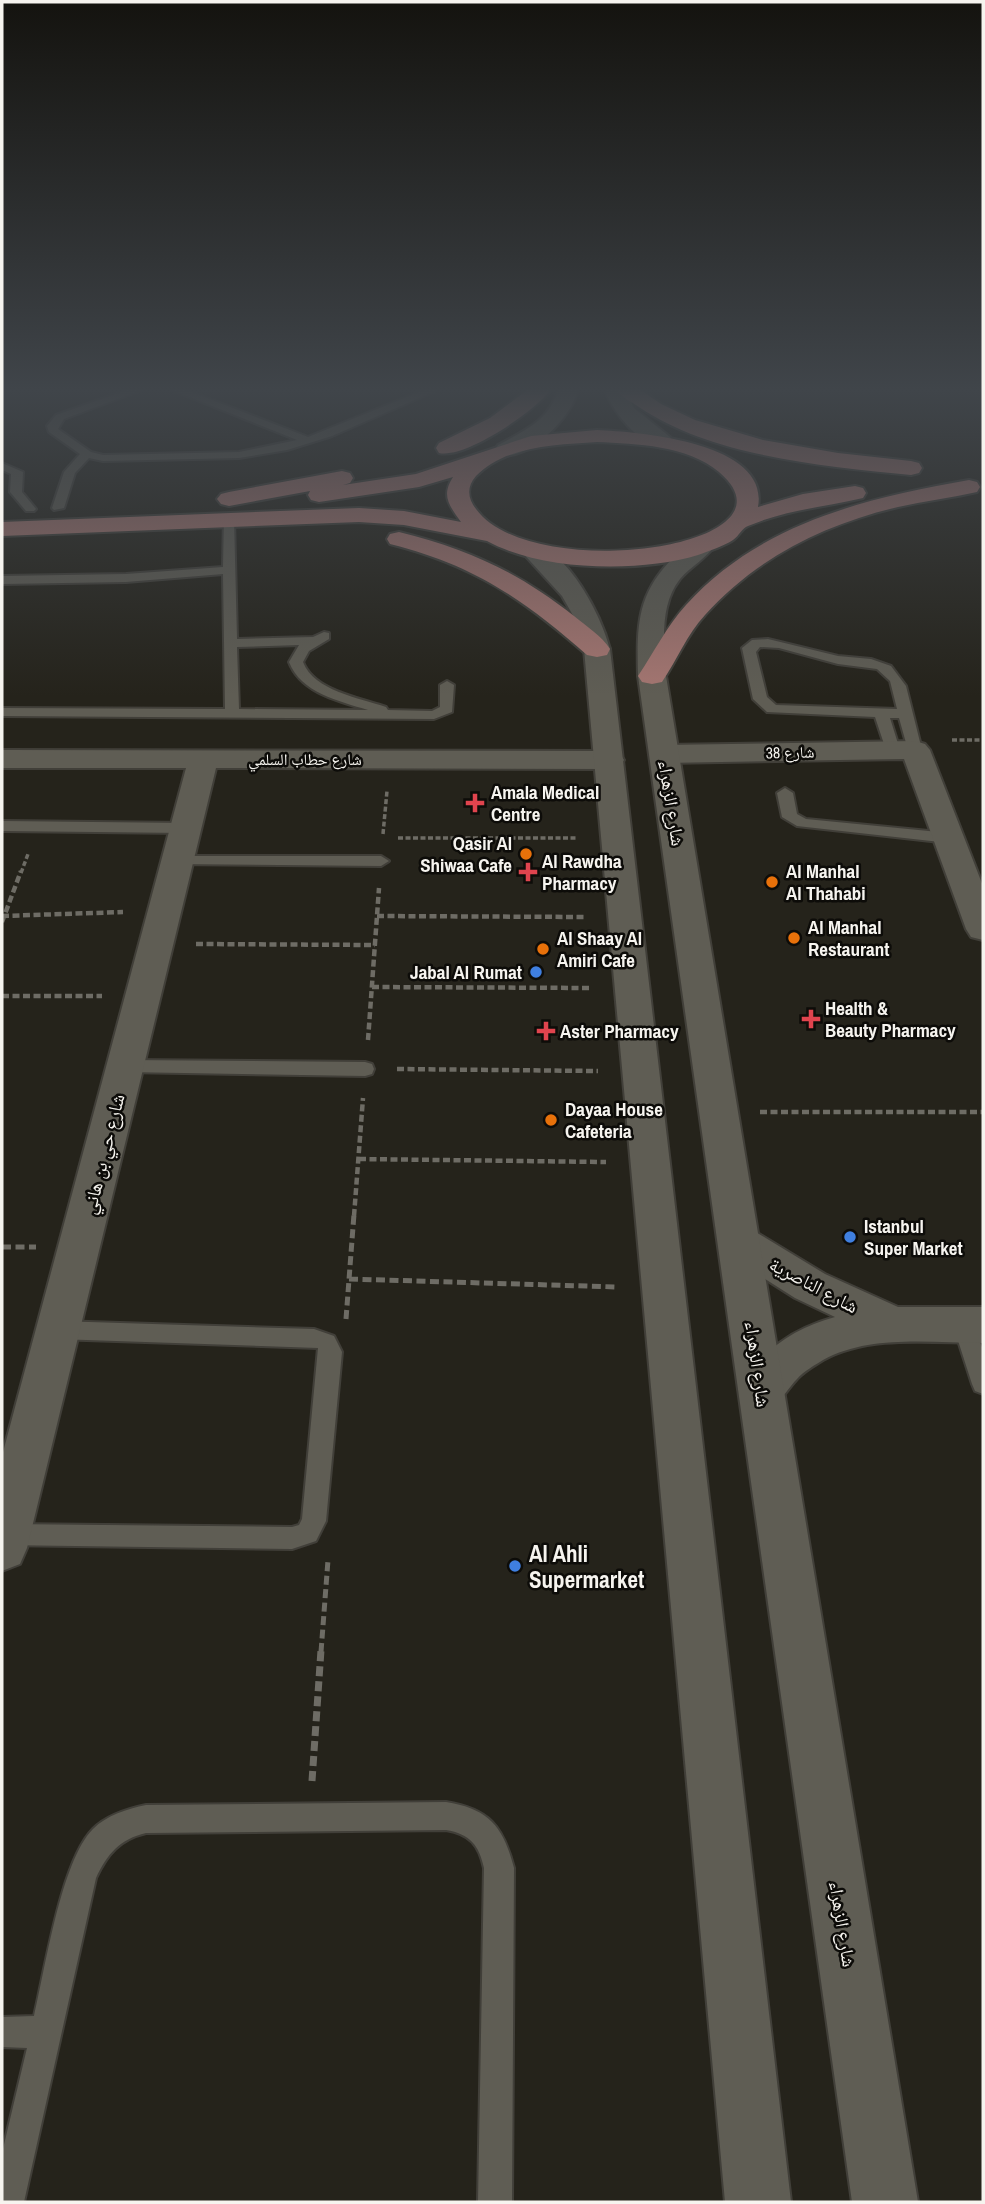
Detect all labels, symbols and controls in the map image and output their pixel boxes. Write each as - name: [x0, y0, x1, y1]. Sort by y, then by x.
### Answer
- street label: شارع 38: [765, 741, 815, 763]
- street label: شارع حطاب السلمي: [248, 748, 362, 772]
- street label: شارع الزهراء: [652, 758, 692, 848]
- place label: Amala Medical Centre: [491, 779, 599, 827]
- marker: Amala Medical Centre: [465, 793, 485, 813]
- place label: Qasir Al Shiwaa Cafe: [420, 830, 512, 878]
- marker: Qasir Al Shiwaa Cafe: [518, 846, 534, 862]
- place label: Al Rawdha Pharmacy: [542, 848, 622, 896]
- place label: Al Manhal Al Thahabi: [786, 858, 866, 906]
- marker: Al Rawdha Pharmacy: [520, 864, 536, 880]
- marker: Al Manhal Al Thahabi: [764, 874, 780, 890]
- place label: Al Manhal Restaurant: [808, 914, 889, 962]
- place label: Al Shaay Al Amiri Cafe: [557, 925, 642, 973]
- marker: Al Manhal Restaurant: [786, 930, 802, 946]
- marker: Al Shaay Al Amiri Cafe: [535, 941, 551, 957]
- place label: Jabal Al Rumat: [410, 959, 522, 985]
- marker: Jabal Al Rumat: [528, 964, 544, 980]
- place label: Health & Beauty Pharmacy: [825, 995, 956, 1043]
- marker: Health & Beauty Pharmacy: [803, 1011, 819, 1027]
- place label: Aster Pharmacy: [560, 1018, 679, 1044]
- marker: Aster Pharmacy: [538, 1023, 554, 1039]
- street label: شارع حي بن هاني: [75, 1091, 133, 1218]
- place label: Dayaa House Cafeteria: [565, 1096, 663, 1144]
- marker: Dayaa House Cafeteria: [543, 1112, 559, 1128]
- place label: Istanbul Super Market: [864, 1213, 963, 1261]
- marker: Istanbul Super Market: [842, 1229, 858, 1245]
- street label: شارع الناصرية: [765, 1251, 863, 1319]
- street label: شارع الزهراء: [739, 1319, 777, 1409]
- place label: Al Ahli Supermarket: [529, 1538, 644, 1595]
- marker: Al Ahli Supermarket: [507, 1558, 523, 1574]
- street label: شارع الزهراء: [823, 1879, 863, 1969]

